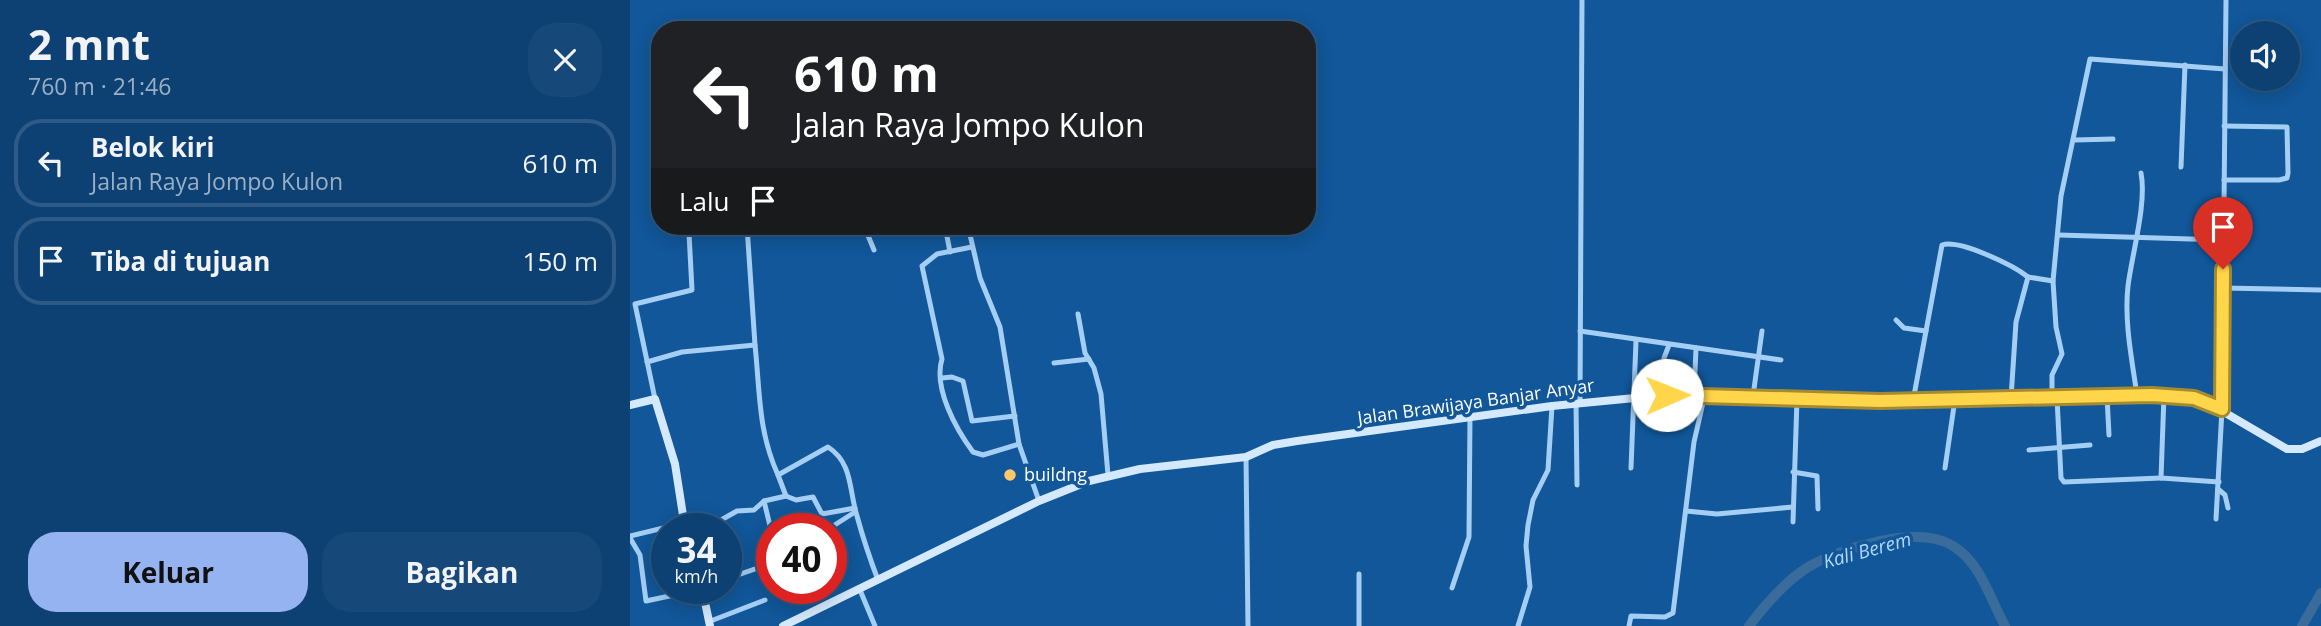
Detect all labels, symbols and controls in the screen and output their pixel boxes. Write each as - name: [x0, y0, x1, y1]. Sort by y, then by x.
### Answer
- text: 2 mnt: [28, 15, 150, 72]
- map controls: [2230, 21, 2300, 91]
- button: sound: [2230, 21, 2300, 91]
- button: close: [528, 23, 602, 97]
- text: 610 m: [794, 40, 939, 106]
- icon: left: [679, 49, 770, 140]
- text: 760 m · 21:46: [28, 70, 171, 102]
- text: Jalan Raya Jompo Kulon: [794, 103, 1145, 146]
- text: Belok kiri: [91, 129, 215, 165]
- icon: left: [32, 144, 70, 182]
- text: 610 m: [523, 145, 598, 181]
- text: Jalan Raya Jompo Kulon: [91, 165, 343, 197]
- icon: arrive: [744, 182, 782, 220]
- text: Lalu: [679, 183, 730, 219]
- pin: [2193, 197, 2253, 269]
- icon: arrive: [2204, 208, 2242, 246]
- icon: arrive: [32, 242, 70, 280]
- text: Tiba di tujuan: [91, 243, 270, 279]
- text: 150 m: [523, 243, 598, 279]
- position arrow: [1630, 358, 1704, 432]
- street label: Jalan Brawijaya Banjar Anyar: [1354, 372, 1596, 430]
- place label: buildng: [1024, 462, 1087, 486]
- marker: buildng: [1002, 467, 1018, 483]
- speed limit sign: 40: [756, 513, 847, 604]
- text: 34: [676, 526, 717, 573]
- water label: Kali Berem: [1820, 526, 1914, 574]
- button: Keluar: [28, 532, 308, 612]
- button: Bagikan: [322, 532, 602, 612]
- text: km/h: [675, 564, 718, 588]

